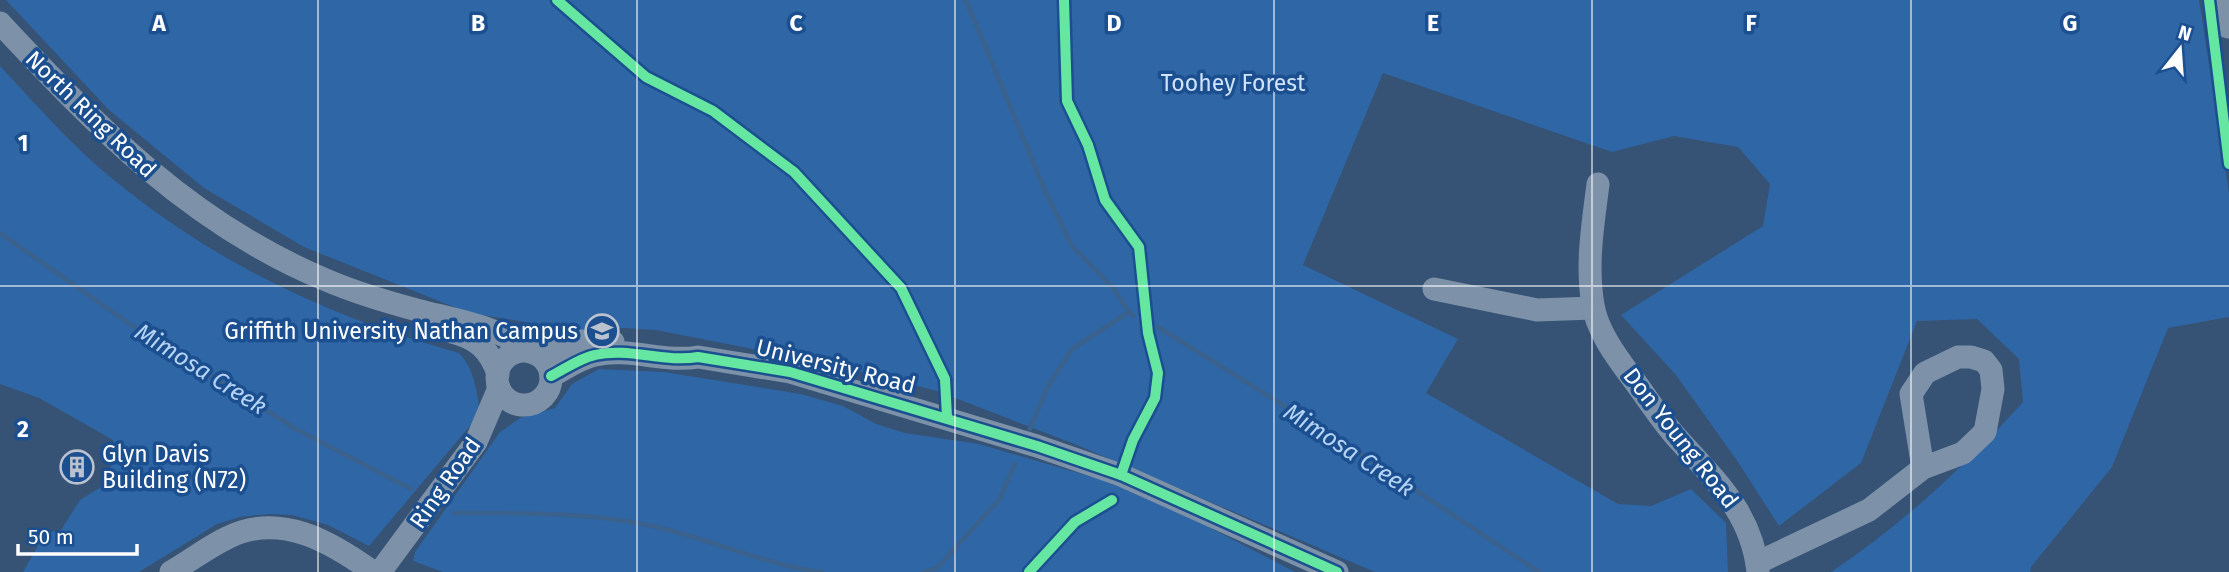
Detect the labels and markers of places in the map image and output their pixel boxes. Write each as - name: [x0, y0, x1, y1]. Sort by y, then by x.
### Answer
- school or university icon: Griffith University Nathan Campus: [583, 312, 621, 350]
- place label: Griffith University Nathan Campus: [224, 317, 578, 345]
- place label: Glyn Davis Building (N72): [102, 440, 246, 494]
- building icon: Glyn Davis Building (N72): [58, 448, 96, 486]

